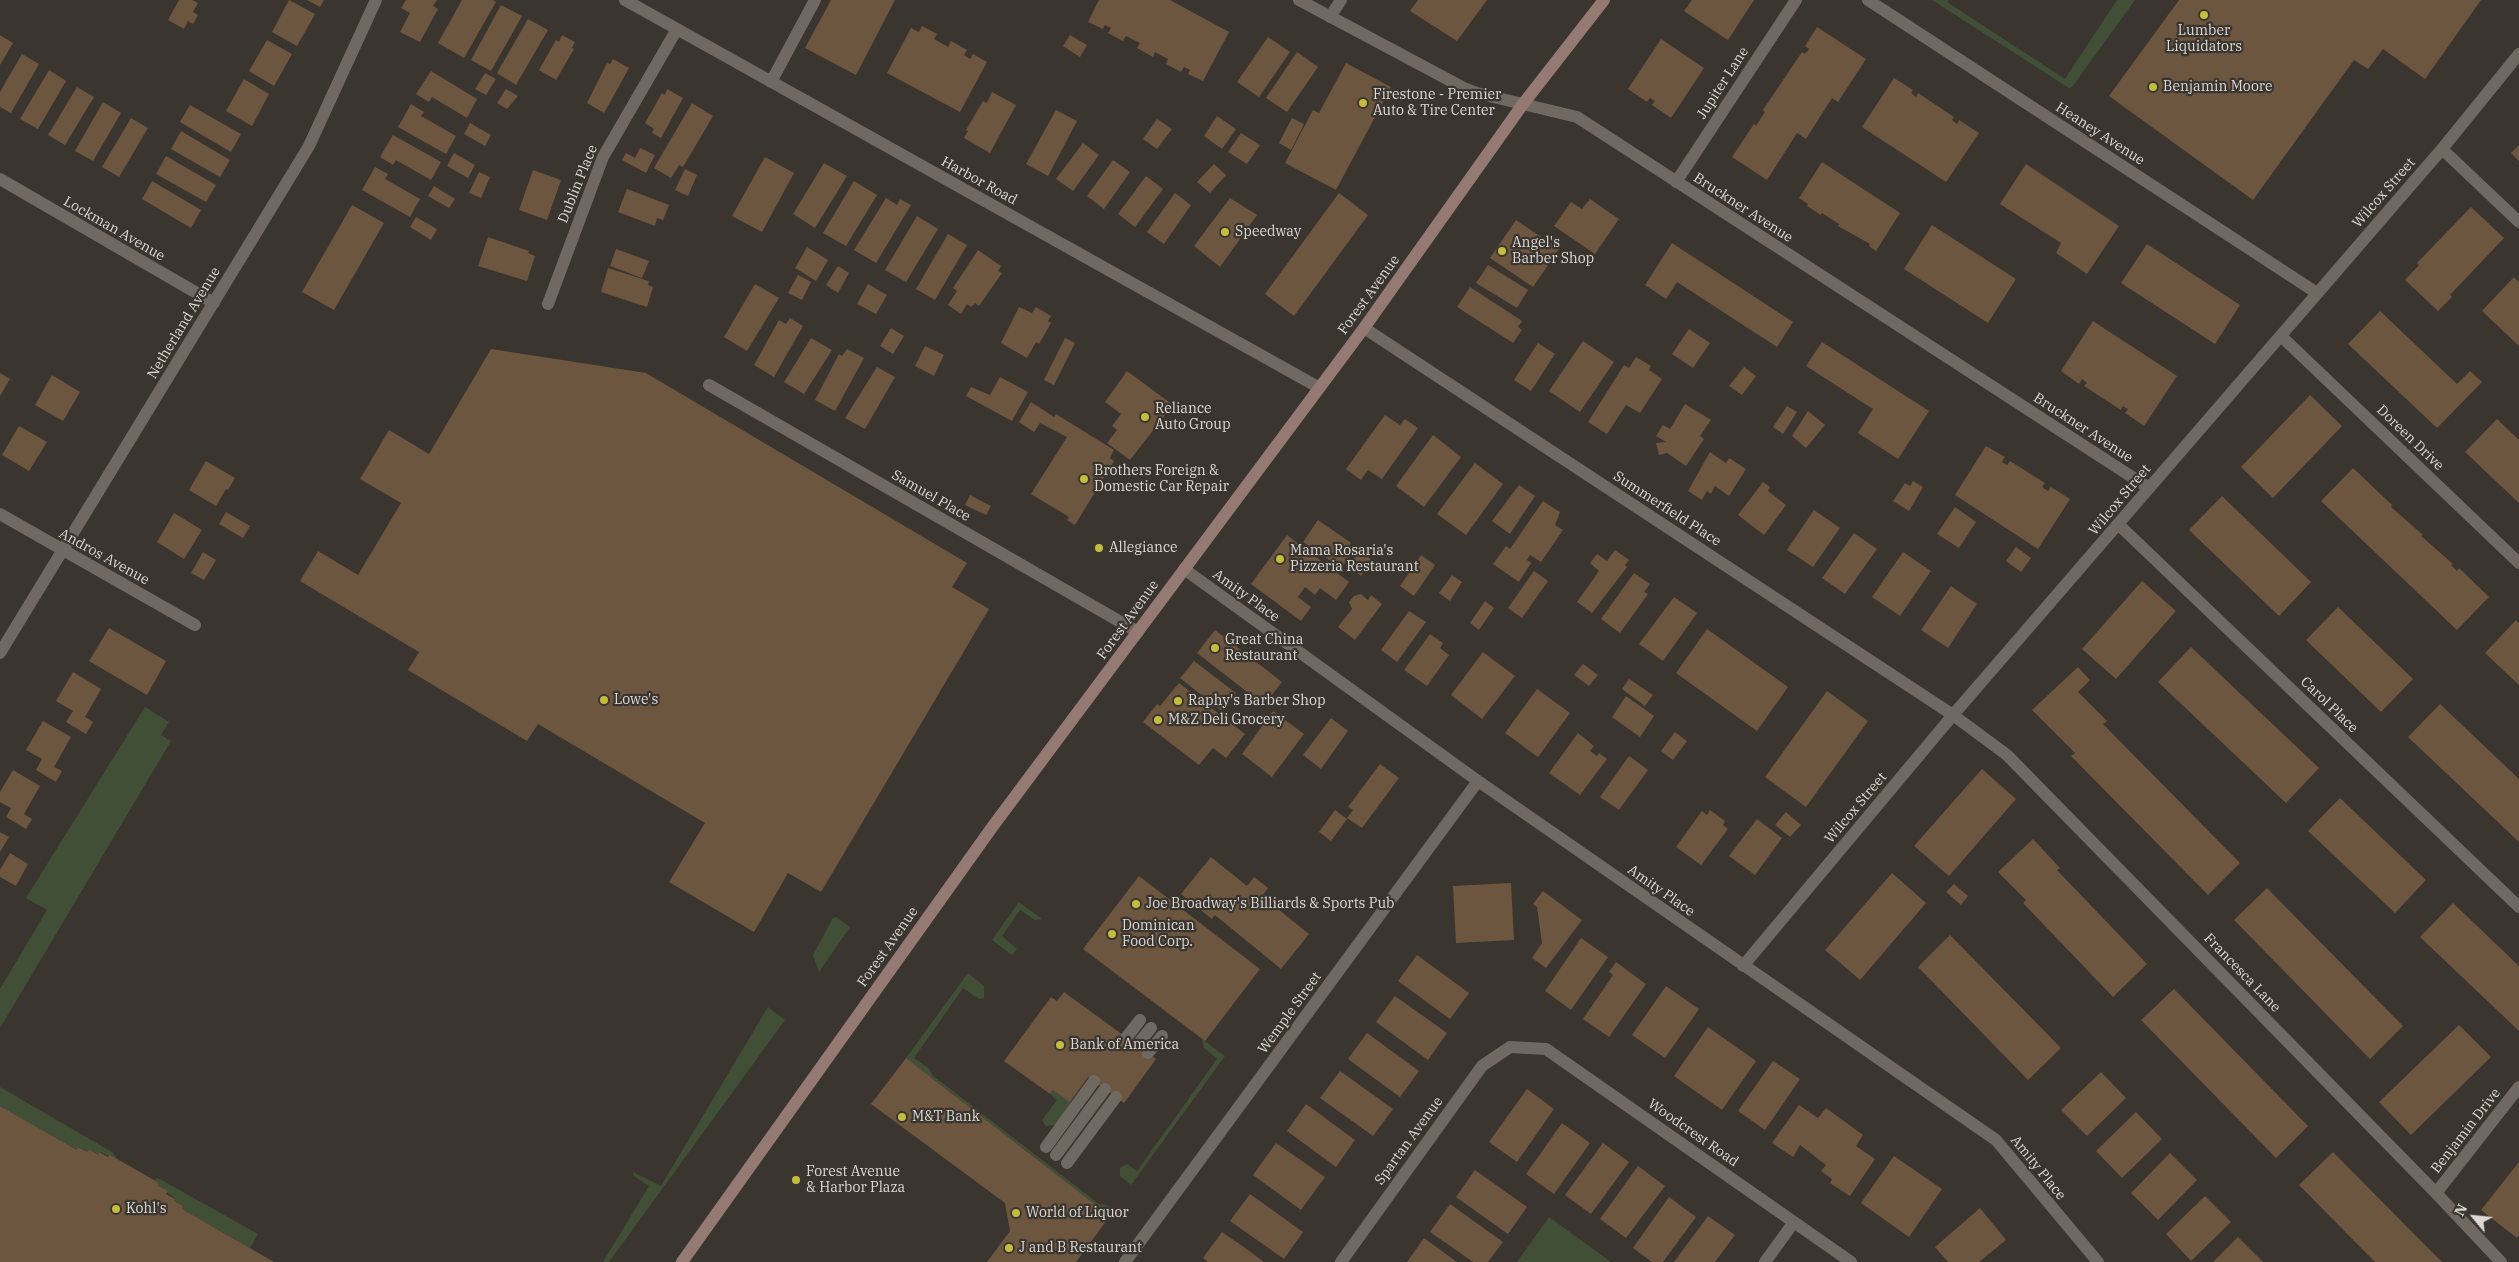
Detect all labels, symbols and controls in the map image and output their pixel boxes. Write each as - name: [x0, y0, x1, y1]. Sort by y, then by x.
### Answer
- marker: Lumber Liquidators: [2198, 9, 2210, 21]
- place label: Lumber Liquidators: [2166, 23, 2242, 56]
- street label: Jupiter Lane: [1694, 44, 1752, 122]
- place label: Benjamin Moore: [2163, 79, 2273, 95]
- marker: Benjamin Moore: [2147, 81, 2159, 93]
- place label: Firestone - Premier Auto & Tire Center: [1373, 87, 1501, 120]
- marker: Firestone - Premier Auto & Tire Center: [1357, 97, 1369, 109]
- street label: Heaney Avenue: [2052, 99, 2148, 169]
- street label: Dublin Place: [555, 142, 601, 226]
- street label: Harbor Road: [938, 153, 1020, 209]
- street label: Wilcox Street: [2349, 155, 2419, 231]
- street label: Bruckner Avenue: [1690, 170, 1796, 246]
- street label: Lockman Avenue: [60, 193, 168, 265]
- place label: Speedway: [1235, 224, 1301, 240]
- marker: Speedway: [1219, 226, 1231, 238]
- place label: Angel's Barber Shop: [1512, 235, 1594, 268]
- marker: Angel's Barber Shop: [1496, 245, 1508, 257]
- street label: Forest Avenue: [1335, 252, 1403, 338]
- street label: Netherland Avenue: [144, 264, 224, 382]
- street label: Bruckner Avenue: [2030, 390, 2136, 466]
- place label: Reliance Auto Group: [1155, 401, 1231, 434]
- street label: Doreen Drive: [2373, 402, 2447, 474]
- marker: Reliance Auto Group: [1139, 411, 1151, 423]
- street label: Wilcox Street: [2086, 461, 2154, 539]
- place label: Brothers Foreign & Domestic Car Repair: [1094, 463, 1229, 496]
- street label: Samuel Place: [889, 467, 973, 525]
- street label: Summerfield Place: [1610, 468, 1724, 550]
- marker: Brothers Foreign & Domestic Car Repair: [1078, 473, 1090, 485]
- street label: Andros Avenue: [56, 525, 152, 589]
- place label: Allegiance: [1109, 540, 1178, 556]
- marker: Allegiance: [1093, 542, 1105, 554]
- place label: Mama Rosaria's Pizzeria Restaurant: [1290, 543, 1419, 576]
- marker: Mama Rosaria's Pizzeria Restaurant: [1274, 553, 1286, 565]
- street label: Amity Place: [1209, 566, 1283, 626]
- street label: Forest Avenue: [1094, 577, 1162, 663]
- place label: Great China Restaurant: [1225, 632, 1303, 664]
- marker: Great China Restaurant: [1209, 642, 1221, 654]
- street label: Carol Place: [2297, 673, 2361, 737]
- place label: Lowe's: [614, 692, 658, 708]
- place label: Raphy's Barber Shop: [1188, 693, 1326, 709]
- marker: Lowe's: [598, 694, 610, 706]
- marker: Raphy's Barber Shop: [1172, 695, 1184, 707]
- place label: M&Z Deli Grocery: [1168, 712, 1285, 728]
- marker: M&Z Deli Grocery: [1152, 714, 1164, 726]
- street label: Wilcox Street: [1822, 769, 1890, 847]
- street label: Amity Place: [1624, 862, 1698, 920]
- place label: Joe Broadway's Billiards & Sports Pub: [1146, 896, 1394, 912]
- marker: Joe Broadway's Billiards & Sports Pub: [1130, 898, 1142, 910]
- street label: Forest Avenue: [854, 904, 922, 990]
- place label: Dominican Food Corp.: [1122, 918, 1195, 950]
- marker: Dominican Food Corp.: [1106, 928, 1118, 940]
- street label: Francesca Lane: [2200, 930, 2284, 1016]
- street label: Wemple Street: [1255, 969, 1325, 1057]
- place label: Bank of America: [1070, 1037, 1179, 1053]
- marker: Bank of America: [1054, 1039, 1066, 1051]
- street label: Benjamin Drive: [2428, 1085, 2504, 1177]
- street label: Spartan Avenue: [1371, 1094, 1447, 1188]
- street label: Woodcrest Road: [1644, 1096, 1742, 1170]
- place label: M&T Bank: [912, 1109, 980, 1125]
- marker: M&T Bank: [896, 1111, 908, 1123]
- street label: Amity Place: [2007, 1132, 2069, 1204]
- place label: Forest Avenue & Harbor Plaza: [806, 1164, 905, 1196]
- marker: Forest Avenue & Harbor Plaza: [790, 1174, 802, 1186]
- north arrow: [2449, 1192, 2499, 1242]
- place label: Kohl's: [126, 1201, 167, 1217]
- text: N: [2450, 1201, 2471, 1219]
- marker: Kohl's: [110, 1203, 122, 1215]
- place label: World of Liquor: [1026, 1205, 1129, 1221]
- marker: World of Liquor: [1010, 1207, 1022, 1219]
- place label: J and B Restaurant: [1019, 1240, 1142, 1256]
- marker: J and B Restaurant: [1003, 1242, 1015, 1254]

